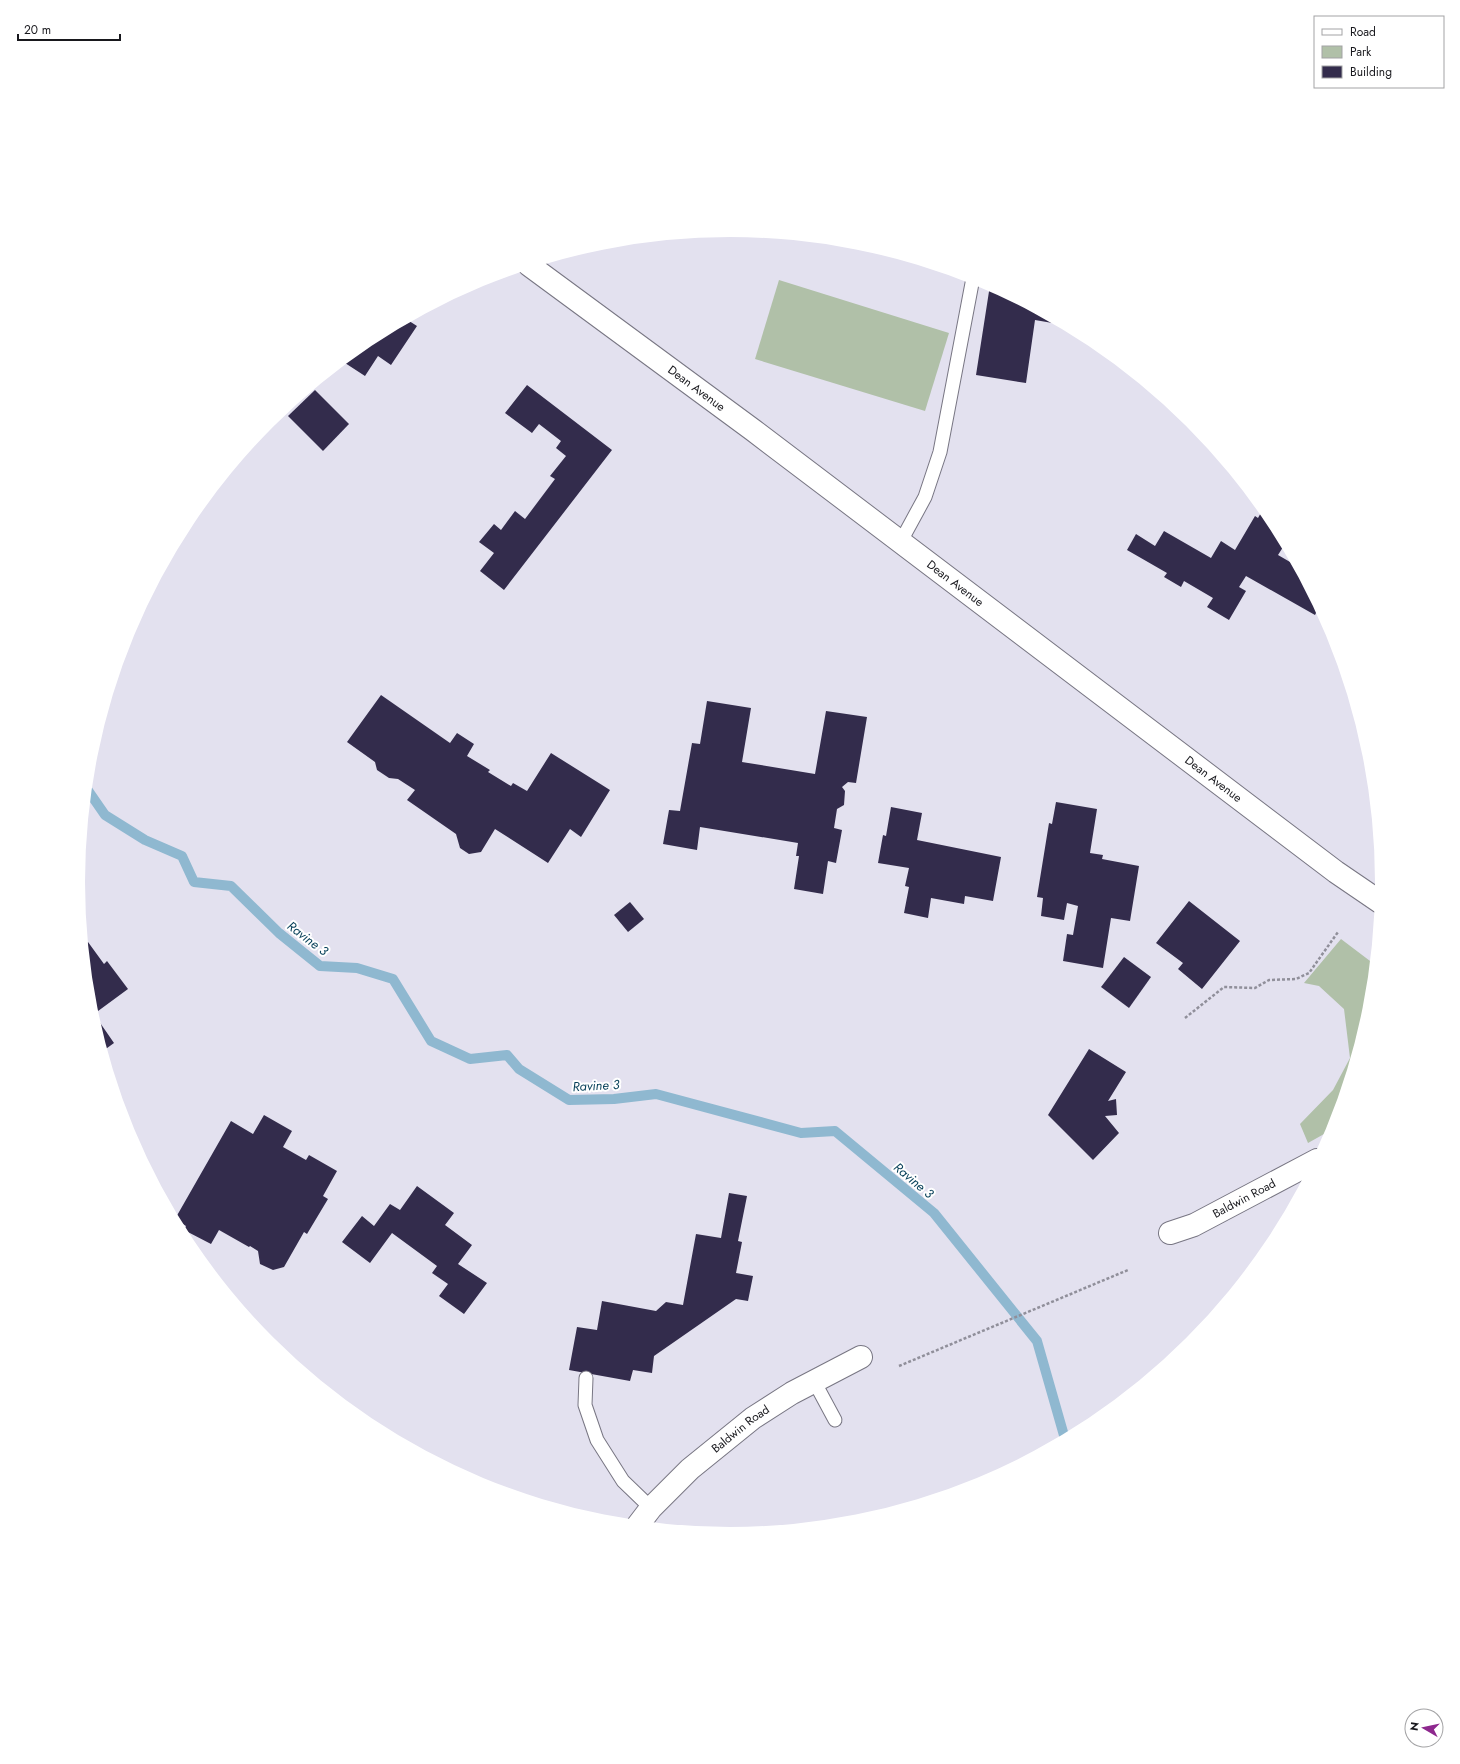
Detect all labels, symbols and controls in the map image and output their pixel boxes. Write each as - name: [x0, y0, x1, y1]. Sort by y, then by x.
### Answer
- scale bar: [18, 16, 120, 42]
- legend: [1314, 16, 1444, 88]
- text: 20 m: [24, 21, 51, 39]
- text: Road: [1350, 23, 1376, 41]
- text: Park: [1350, 43, 1372, 61]
- text: Building: [1350, 63, 1392, 81]
- street label: Dean Avenue: [664, 361, 729, 416]
- street label: Dean Avenue: [923, 556, 988, 611]
- street label: Dean Avenue: [1181, 752, 1246, 807]
- water label: Ravine 3: [283, 917, 332, 960]
- water label: Ravine 3: [572, 1075, 620, 1096]
- water label: Ravine 3: [890, 1158, 938, 1203]
- street label: Baldwin Road: [1209, 1174, 1279, 1223]
- street label: Baldwin Road: [708, 1401, 773, 1457]
- north arrow: [1404, 1708, 1444, 1748]
- text: N: [1406, 1721, 1423, 1732]

